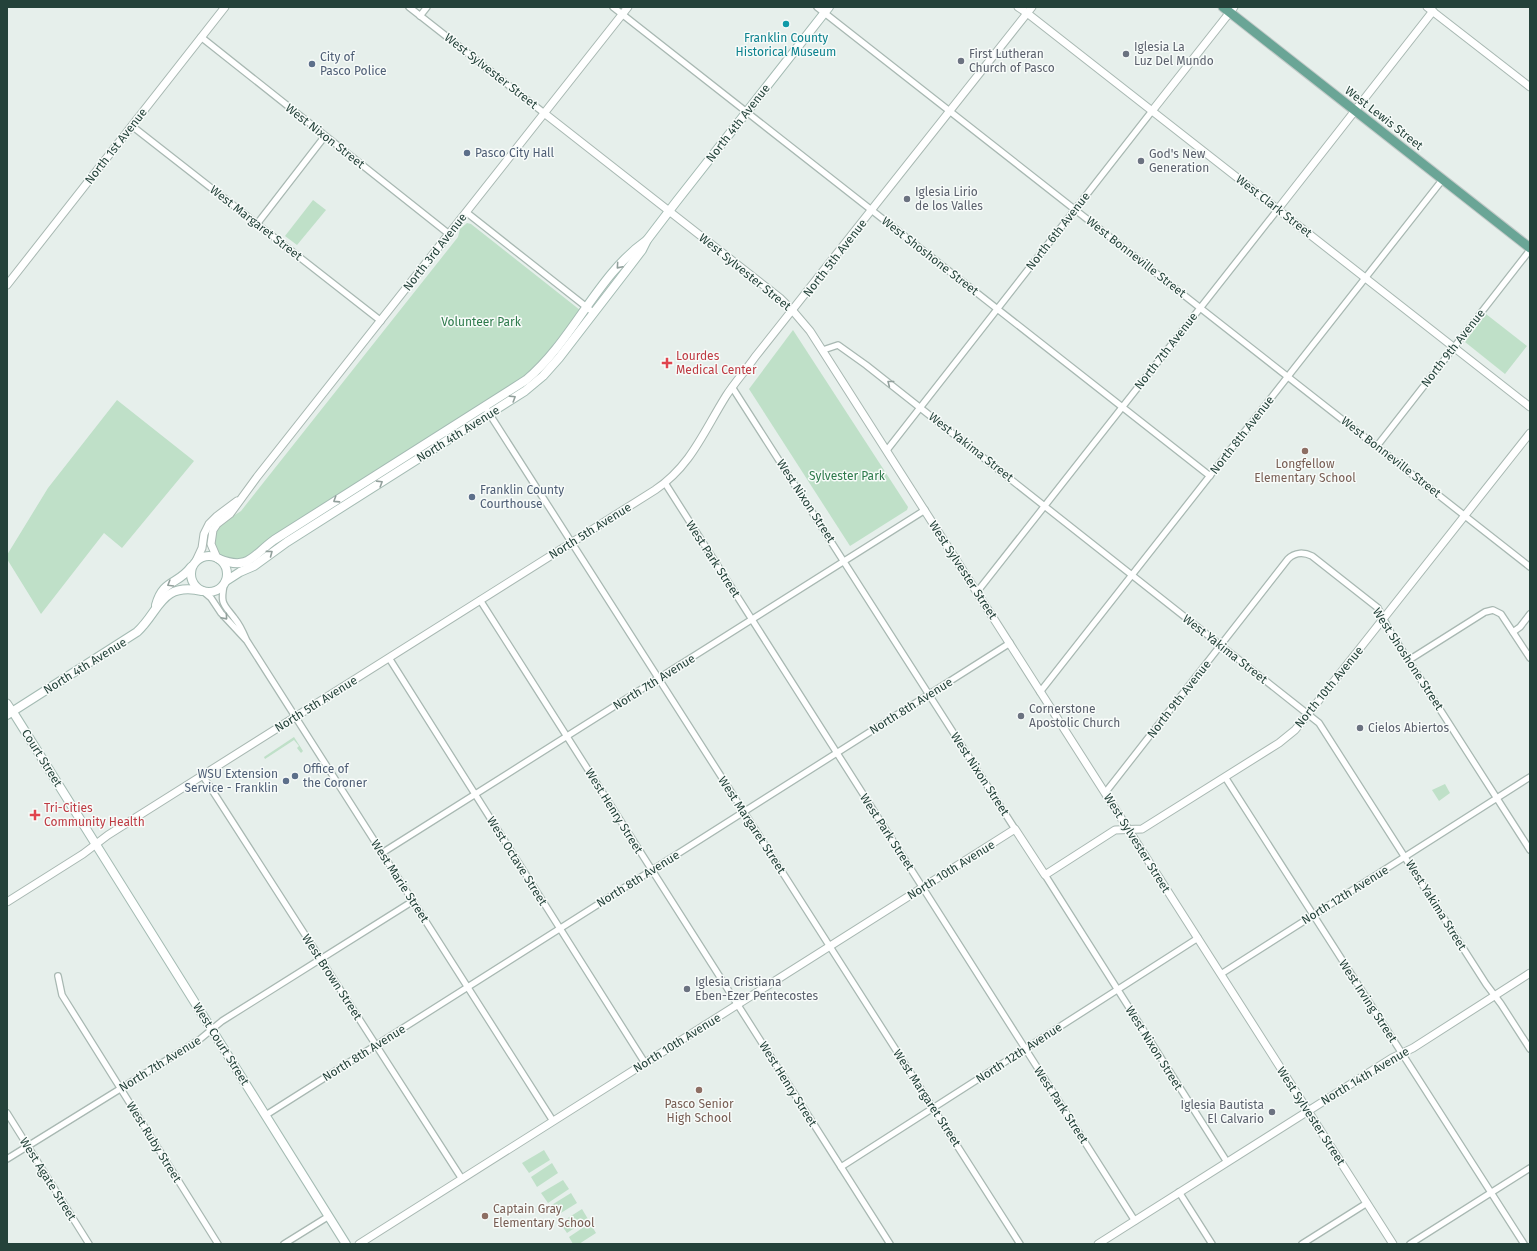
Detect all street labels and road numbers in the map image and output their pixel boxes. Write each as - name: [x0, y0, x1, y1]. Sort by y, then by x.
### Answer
- street label: West Sylvester Street: [442, 30, 541, 112]
- street label: North 4th Avenue: [703, 81, 773, 165]
- street label: West Lewis Street: [1342, 83, 1426, 153]
- street label: West Nixon Street: [283, 101, 368, 172]
- street label: North 1st Avenue: [82, 105, 150, 187]
- street label: West Clark Street: [1233, 172, 1315, 240]
- street label: West Margaret Street: [207, 183, 305, 264]
- street label: North 6th Avenue: [1023, 189, 1093, 273]
- street label: North 3rd Avenue: [400, 210, 470, 294]
- street label: West Shoshone Street: [879, 214, 982, 299]
- street label: West Bonneville Street: [1083, 214, 1189, 301]
- street label: North 5th Avenue: [800, 216, 870, 300]
- street label: West Sylvester Street: [696, 231, 794, 314]
- street label: North 9th Avenue: [1418, 306, 1488, 390]
- street label: North 7th Avenue: [1132, 310, 1200, 392]
- street label: North 8th Avenue: [1207, 393, 1277, 477]
- street label: North 4th Avenue: [414, 403, 502, 465]
- street label: West Yakima Street: [926, 410, 1017, 485]
- street label: West Bonneville Street: [1338, 414, 1444, 501]
- street label: West Nixon Street: [774, 457, 839, 546]
- street label: North 5th Avenue: [546, 500, 634, 562]
- street label: West Park Street: [683, 518, 743, 601]
- street label: West Sylvester Street: [926, 518, 1000, 622]
- street label: West Shoshone Street: [1370, 605, 1447, 713]
- street label: West Yakima Street: [1180, 612, 1271, 687]
- street label: North 4th Avenue: [41, 635, 129, 697]
- street label: North 10th Avenue: [1292, 643, 1366, 731]
- street label: North 7th Avenue: [610, 651, 698, 713]
- street label: North 9th Avenue: [1144, 657, 1214, 741]
- street label: North 5th Avenue: [272, 673, 360, 735]
- street label: North 8th Avenue: [867, 675, 955, 737]
- street label: Court Street: [19, 727, 66, 790]
- street label: West Nixon Street: [948, 730, 1013, 819]
- street label: West Henry Street: [582, 766, 646, 857]
- street label: West Margaret Street: [715, 774, 789, 877]
- street label: West Park Street: [857, 791, 917, 874]
- street label: West Sylvester Street: [1101, 791, 1174, 896]
- street label: West Octave Street: [484, 814, 550, 909]
- street label: West Marie Street: [368, 837, 432, 925]
- street label: North 10th Avenue: [905, 837, 997, 903]
- street label: North 8th Avenue: [594, 848, 682, 910]
- street label: West Yakima Street: [1403, 857, 1470, 953]
- street label: North 12th Avenue: [1299, 863, 1391, 927]
- street label: West Brown Street: [299, 932, 365, 1023]
- street label: West Irving Street: [1336, 957, 1400, 1046]
- street label: West Court Street: [190, 1000, 252, 1088]
- street label: West Nixon Street: [1122, 1003, 1186, 1093]
- street label: North 10th Avenue: [631, 1010, 723, 1076]
- street label: North 12th Avenue: [973, 1020, 1065, 1086]
- street label: North 8th Avenue: [320, 1022, 408, 1084]
- street label: North 7th Avenue: [116, 1033, 204, 1095]
- street label: West Henry Street: [756, 1039, 820, 1130]
- street label: North 14th Avenue: [1318, 1044, 1412, 1108]
- street label: West Margaret Street: [890, 1047, 964, 1150]
- street label: West Park Street: [1031, 1064, 1091, 1147]
- street label: West Sylvester Street: [1274, 1064, 1348, 1168]
- street label: West Ruby Street: [124, 1099, 185, 1185]
- street label: West Agate Street: [17, 1135, 80, 1224]

